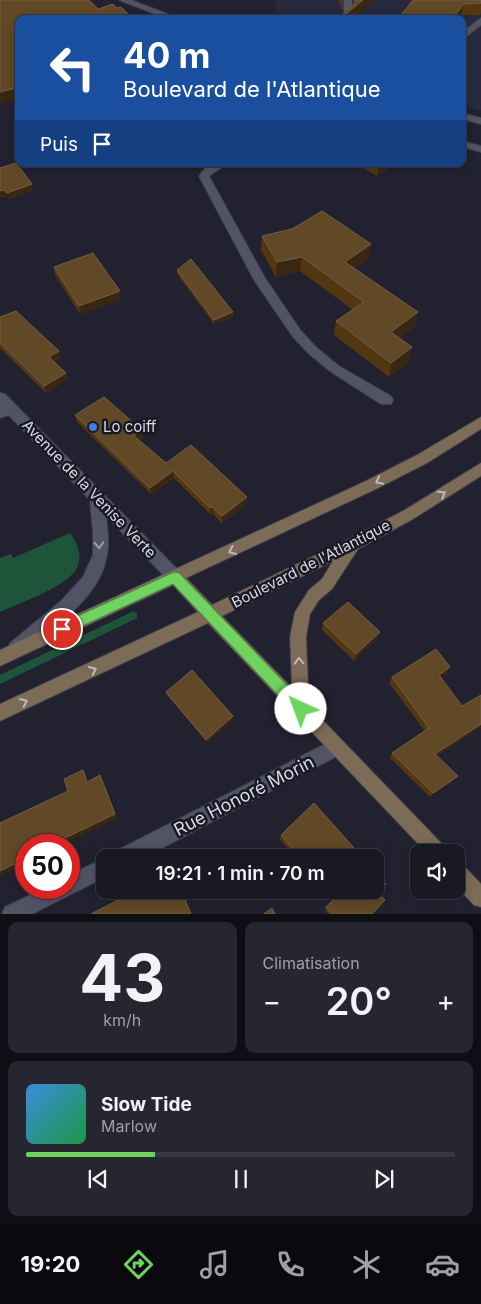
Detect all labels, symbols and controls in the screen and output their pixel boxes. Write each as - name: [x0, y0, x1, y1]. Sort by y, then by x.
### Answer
- text: 40 m: [123, 34, 211, 76]
- icon: left: [40, 35, 105, 100]
- text: Boulevard de l'Atlantique: [123, 76, 381, 102]
- icon: arrive: [88, 130, 116, 158]
- text: Puis: [40, 133, 78, 156]
- street label: Avenue de la Venise Verte: [18, 416, 160, 562]
- place label: Lo coiff: [103, 417, 157, 436]
- marker: Lo coiff: [87, 421, 99, 433]
- one-way arrow: [375, 475, 384, 485]
- one-way arrow: [436, 490, 445, 500]
- street label: Boulevard de l'Atlantique: [228, 515, 393, 612]
- one-way arrow: [94, 541, 105, 549]
- one-way arrow: [228, 545, 237, 556]
- pin: [41, 608, 83, 650]
- icon: arrive: [48, 615, 76, 643]
- one-way arrow: [294, 656, 304, 664]
- one-way arrow: [88, 666, 97, 676]
- position arrow: [274, 682, 326, 734]
- one-way arrow: [19, 698, 28, 708]
- street label: Rue Honoré Morin: [170, 751, 317, 840]
- speed limit sign: 50: [15, 834, 80, 899]
- map controls: [410, 844, 465, 899]
- button: sound: [410, 844, 465, 899]
- text: 19:21 · 1 min · 70 m: [156, 862, 325, 885]
- text: 43: [79, 938, 165, 1017]
- text: Climatisation: [263, 953, 360, 973]
- text: 20°: [326, 978, 392, 1024]
- text: −: [263, 984, 281, 1018]
- text: +: [436, 984, 455, 1018]
- text: km/h: [103, 1010, 141, 1030]
- text: Slow Tide: [101, 1093, 192, 1116]
- text: Marlow: [101, 1116, 157, 1136]
- icon: previous: [84, 1165, 112, 1193]
- icon: pause: [227, 1165, 255, 1193]
- icon: next: [370, 1165, 398, 1193]
- icon: directions: [121, 1247, 156, 1282]
- icon: music: [197, 1247, 232, 1282]
- icon: phone: [273, 1247, 308, 1282]
- icon: climate: [349, 1247, 384, 1282]
- icon: car: [425, 1247, 460, 1282]
- text: 19:20: [21, 1251, 80, 1277]

